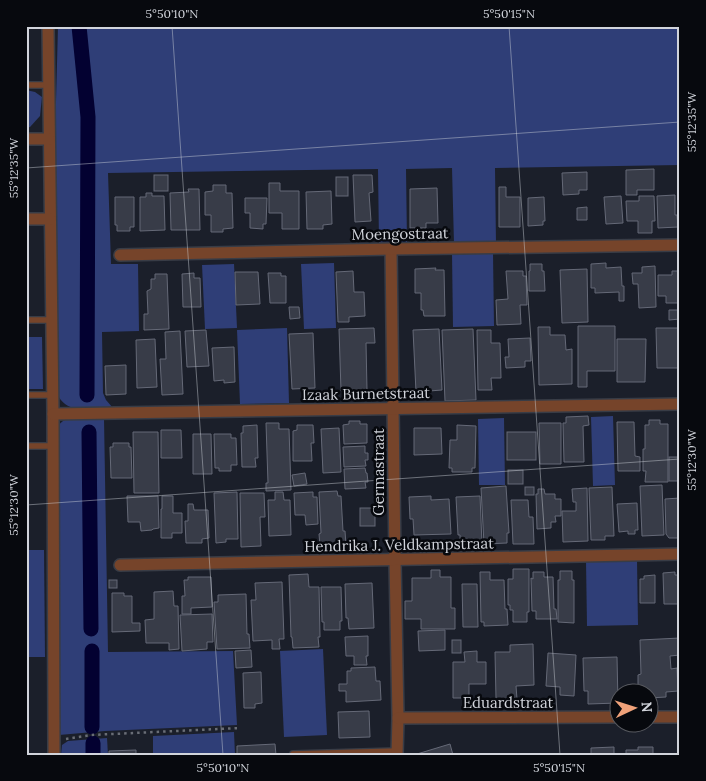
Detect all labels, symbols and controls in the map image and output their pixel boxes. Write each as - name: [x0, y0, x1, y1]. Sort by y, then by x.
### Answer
- text: 5°50'10"N: [145, 6, 199, 21]
- text: 5°50'15"N: [483, 6, 535, 21]
- text: 55°12'35"W: [684, 91, 699, 152]
- text: 55°12'35"W: [6, 137, 21, 198]
- street label: Moengostraat: [351, 223, 449, 244]
- street label: Izaak Burnetstraat: [302, 383, 430, 404]
- street label: Germastraat: [369, 428, 388, 516]
- text: 55°12'30"W: [684, 428, 699, 491]
- text: 55°12'30"W: [6, 473, 21, 536]
- street label: Hendrika J. Veldkampstraat: [304, 533, 494, 556]
- north arrow: [608, 684, 658, 734]
- street label: Eduardstraat: [463, 693, 554, 712]
- text: N: [638, 701, 656, 713]
- text: 5°50'10"N: [196, 760, 250, 775]
- text: 5°50'15"N: [533, 760, 585, 775]

